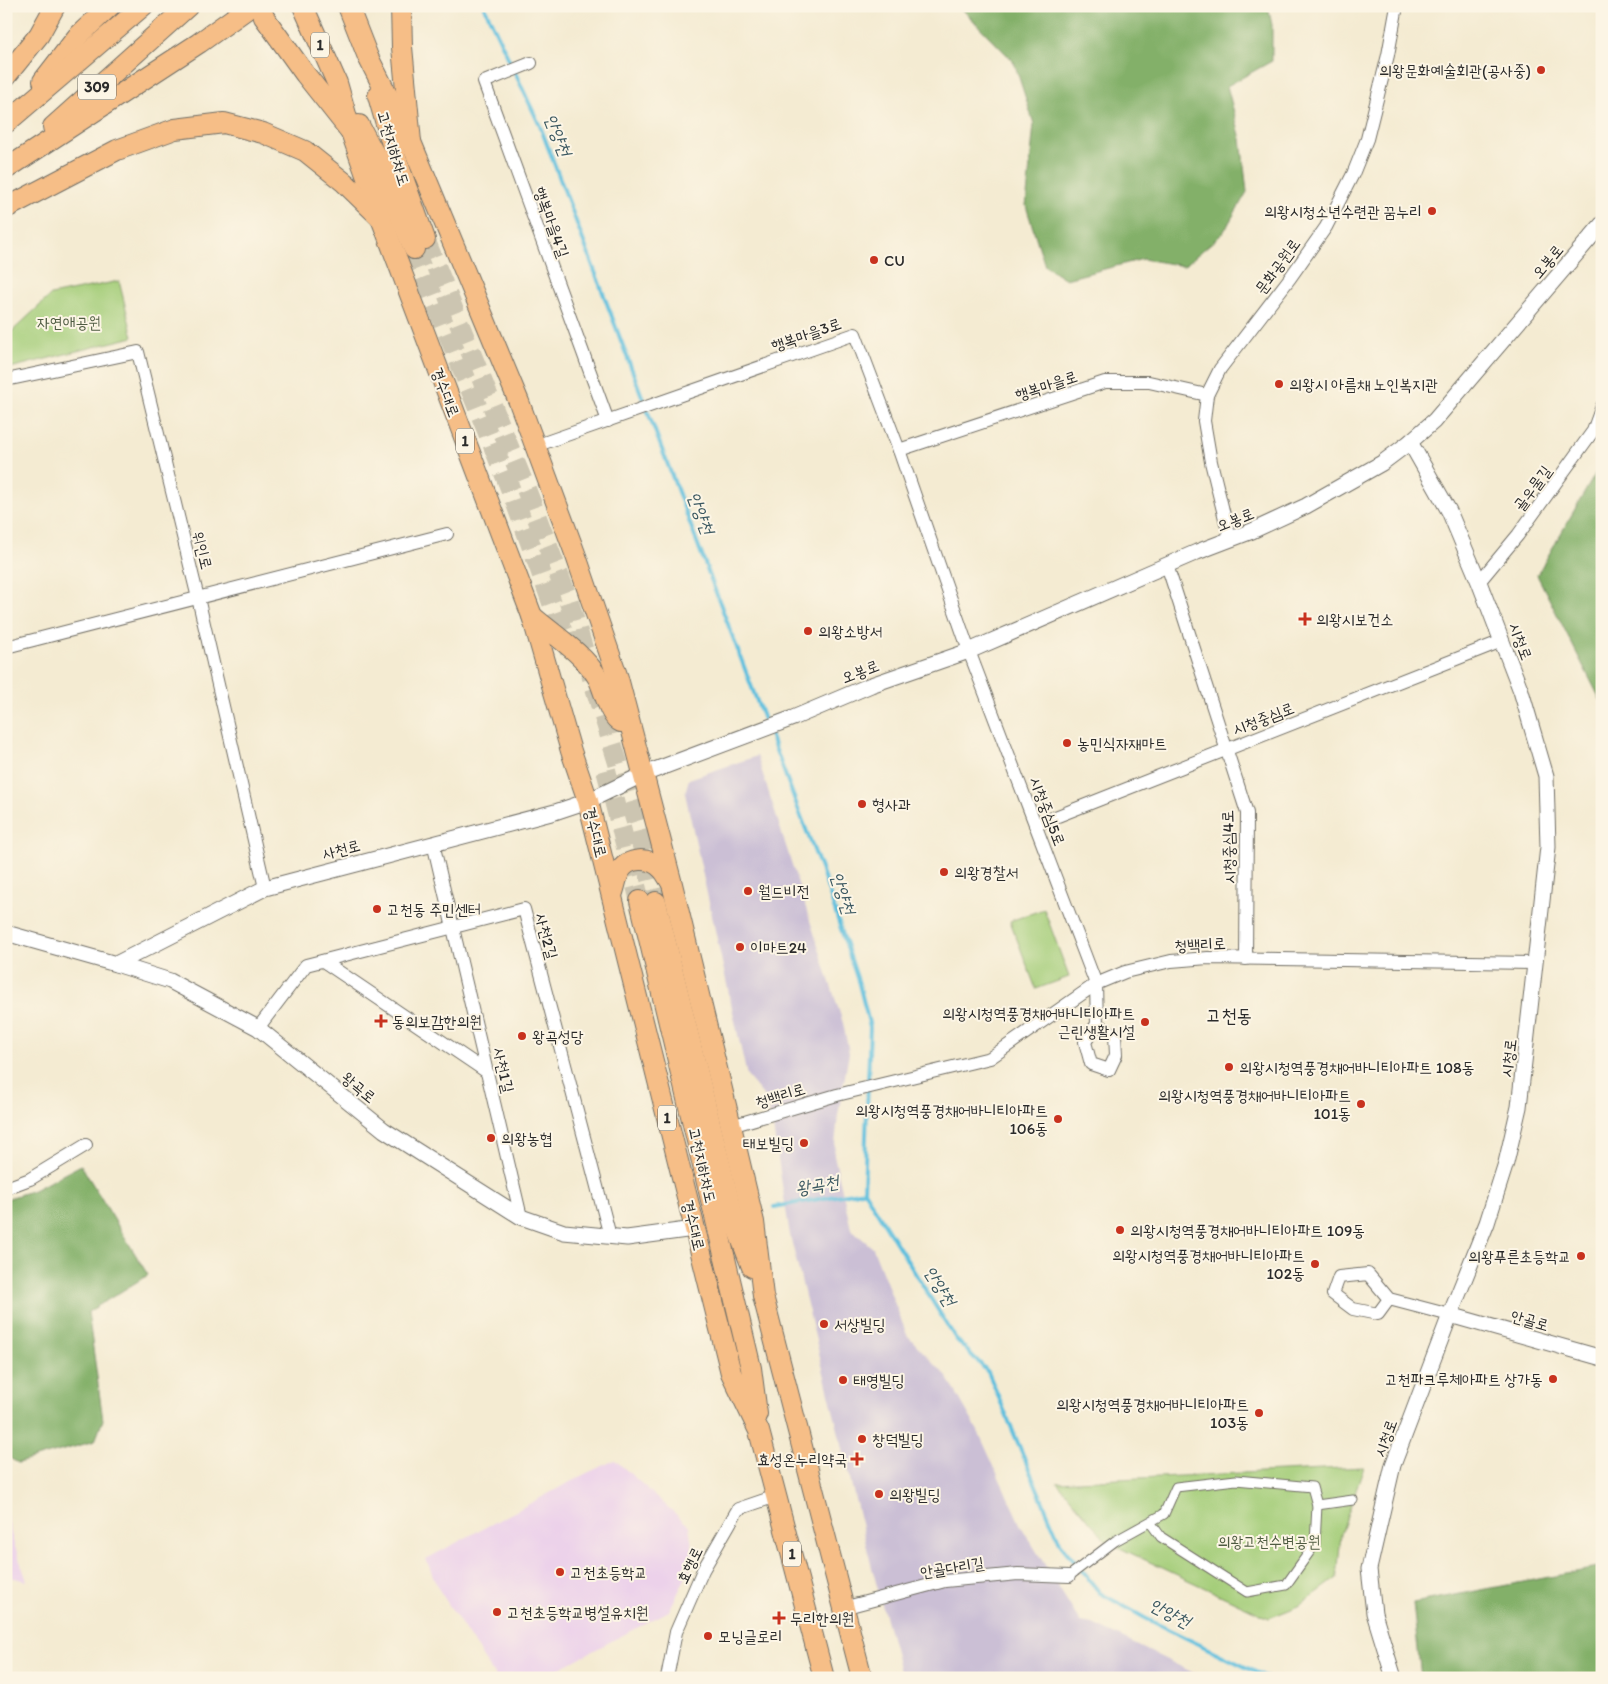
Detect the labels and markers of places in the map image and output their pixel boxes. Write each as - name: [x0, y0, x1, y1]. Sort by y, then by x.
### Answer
- place label: 의왕문화예술회관(공사중): [1379, 61, 1531, 80]
- marker: 의왕문화예술회관(공사중): [1535, 64, 1547, 76]
- place label: 의왕시청소년수련관 꿈누리: [1264, 202, 1422, 221]
- marker: 의왕시청소년수련관 꿈누리: [1426, 205, 1438, 217]
- place label: CU: [884, 251, 905, 270]
- marker: CU: [868, 254, 880, 266]
- place label: 의왕시 아름채 노인복지관: [1289, 375, 1438, 394]
- marker: 의왕시 아름채 노인복지관: [1273, 378, 1285, 390]
- place label: 의왕시보건소: [1316, 610, 1393, 629]
- marker: 의왕시보건소: [1298, 612, 1312, 626]
- place label: 의왕소방서: [818, 622, 882, 641]
- marker: 의왕소방서: [802, 625, 814, 637]
- place label: 농민식자재마트: [1077, 734, 1167, 753]
- marker: 농민식자재마트: [1061, 737, 1073, 749]
- place label: 형사과: [872, 795, 911, 814]
- marker: 형사과: [856, 798, 868, 810]
- place label: 의왕경찰서: [954, 863, 1018, 882]
- marker: 의왕경찰서: [938, 866, 950, 878]
- place label: 월드비전: [758, 882, 810, 901]
- marker: 월드비전: [742, 885, 754, 897]
- place label: 고천동 주민센터: [387, 900, 481, 919]
- marker: 고천동 주민센터: [371, 903, 383, 915]
- place label: 이마트24: [750, 938, 807, 957]
- marker: 이마트24: [734, 941, 746, 953]
- place label: 의왕시청역풍경채어바니티아파트 근린생활시설: [942, 1004, 1135, 1041]
- place label: 동의보감한의원: [392, 1012, 482, 1031]
- marker: 동의보감한의원: [374, 1014, 388, 1028]
- marker: 의왕시청역풍경채어바니티아파트 근린생활시설: [1139, 1016, 1151, 1028]
- place label: 왕곡성당: [532, 1027, 584, 1046]
- marker: 왕곡성당: [516, 1030, 528, 1042]
- place label: 의왕시청역풍경채어바니티아파트 108동: [1239, 1058, 1475, 1077]
- marker: 의왕시청역풍경채어바니티아파트 108동: [1223, 1061, 1235, 1073]
- place label: 의왕시청역풍경채어바니티아파트 101동: [1158, 1086, 1351, 1123]
- marker: 의왕시청역풍경채어바니티아파트 101동: [1355, 1098, 1367, 1110]
- place label: 의왕시청역풍경채어바니티아파트 106동: [855, 1101, 1048, 1138]
- marker: 의왕시청역풍경채어바니티아파트 106동: [1052, 1113, 1064, 1125]
- place label: 의왕농협: [501, 1129, 553, 1148]
- marker: 의왕농협: [485, 1132, 497, 1144]
- place label: 태보빌딩: [743, 1134, 794, 1153]
- marker: 태보빌딩: [798, 1137, 810, 1149]
- place label: 의왕시청역풍경채어바니티아파트 109동: [1130, 1221, 1365, 1240]
- marker: 의왕시청역풍경채어바니티아파트 109동: [1114, 1224, 1126, 1236]
- place label: 의왕시청역풍경채어바니티아파트 102동: [1112, 1246, 1305, 1283]
- place label: 의왕푸른초등학교: [1468, 1247, 1571, 1266]
- marker: 의왕푸른초등학교: [1575, 1250, 1587, 1262]
- marker: 의왕시청역풍경채어바니티아파트 102동: [1309, 1258, 1321, 1270]
- place label: 서상빌딩: [834, 1315, 886, 1334]
- marker: 서상빌딩: [818, 1318, 830, 1330]
- place label: 고천파크루체아파트 상가동: [1385, 1370, 1543, 1389]
- place label: 태영빌딩: [853, 1371, 905, 1390]
- marker: 고천파크루체아파트 상가동: [1547, 1373, 1559, 1385]
- marker: 태영빌딩: [837, 1374, 849, 1386]
- place label: 의왕시청역풍경채어바니티아파트 103동: [1056, 1395, 1249, 1432]
- marker: 의왕시청역풍경채어바니티아파트 103동: [1253, 1407, 1265, 1419]
- place label: 창덕빌딩: [872, 1430, 924, 1449]
- marker: 창덕빌딩: [856, 1433, 868, 1445]
- place label: 효성온누리약국: [757, 1450, 847, 1469]
- marker: 효성온누리약국: [851, 1453, 863, 1465]
- place label: 의왕빌딩: [889, 1485, 941, 1504]
- marker: 의왕빌딩: [873, 1488, 885, 1500]
- place label: 고천초등학교: [570, 1563, 647, 1582]
- marker: 고천초등학교: [554, 1566, 566, 1578]
- place label: 고천초등학교병설유치원: [507, 1603, 649, 1622]
- marker: 고천초등학교병설유치원: [491, 1606, 503, 1618]
- place label: 두리한의원: [790, 1609, 854, 1628]
- marker: 두리한의원: [772, 1611, 786, 1625]
- place label: 모닝글로리: [718, 1627, 782, 1646]
- marker: 모닝글로리: [702, 1630, 714, 1642]

